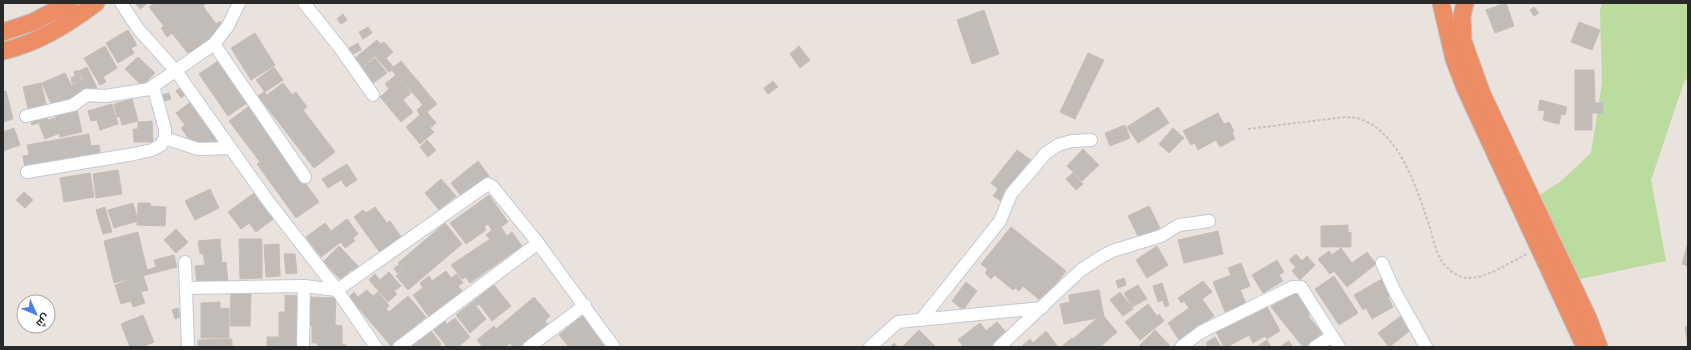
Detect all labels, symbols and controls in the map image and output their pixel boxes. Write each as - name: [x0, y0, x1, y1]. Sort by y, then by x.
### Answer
- north arrow: [16, 294, 56, 334]
- text: ش: [33, 310, 53, 331]

